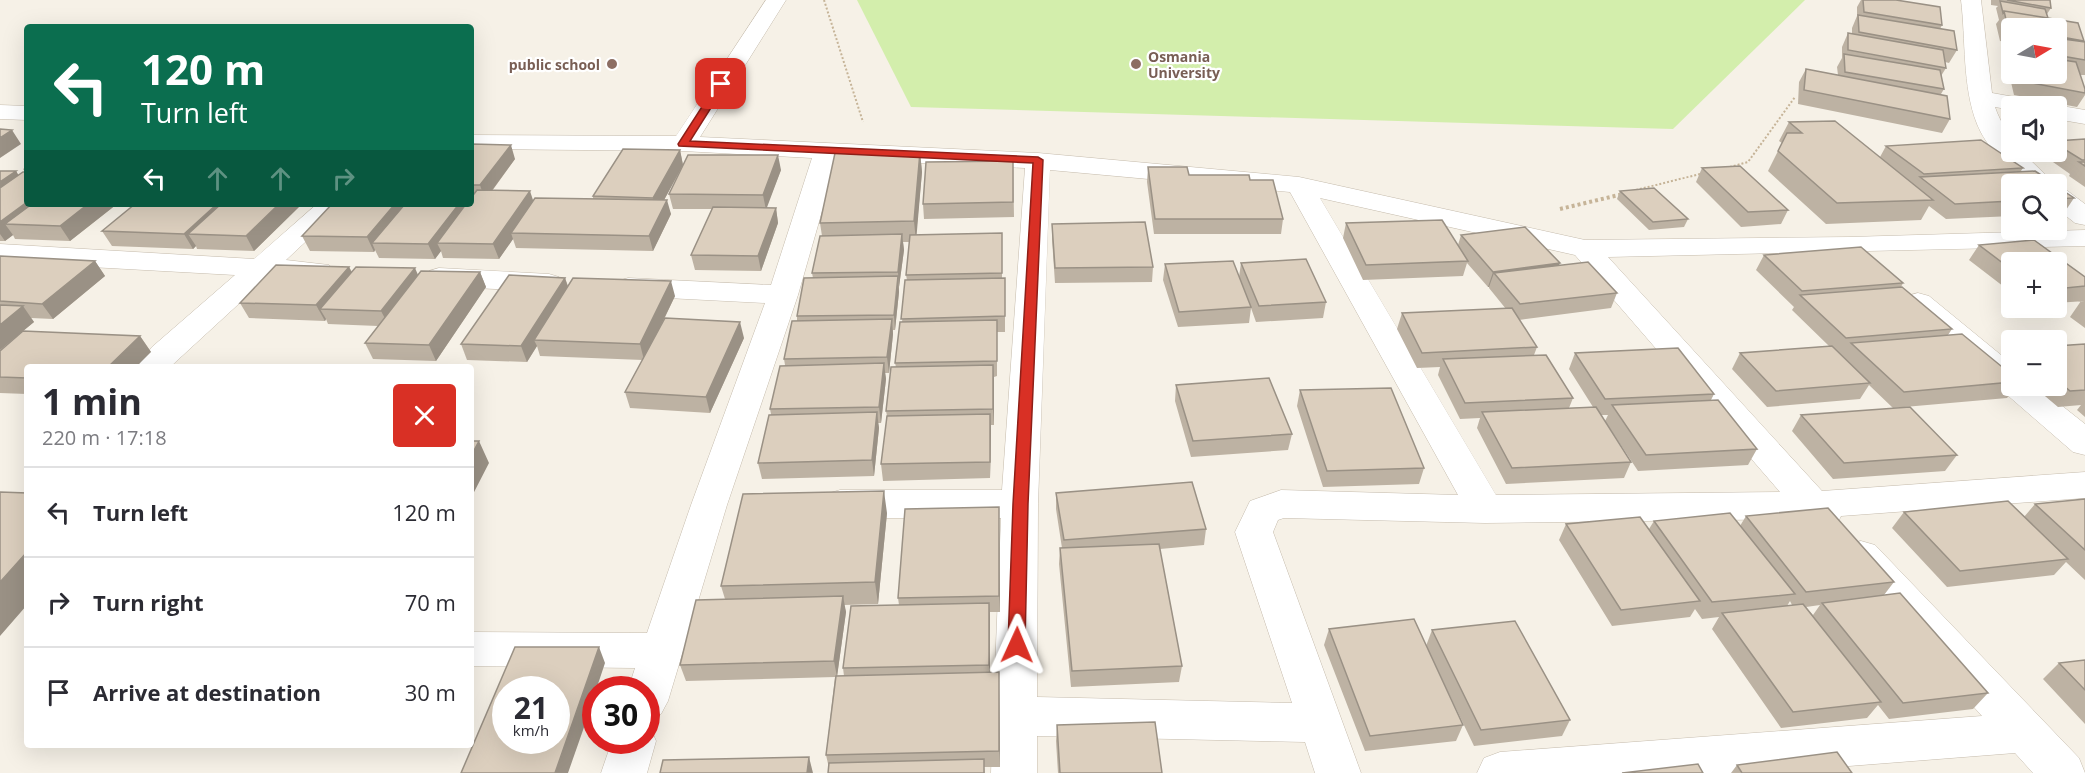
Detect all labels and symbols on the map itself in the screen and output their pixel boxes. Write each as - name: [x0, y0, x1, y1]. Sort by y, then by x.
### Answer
- north arrow: [2001, 18, 2067, 84]
- place label: Osmania University: [1148, 47, 1220, 82]
- place label: public school: [509, 55, 600, 74]
- marker: public school: [605, 57, 619, 71]
- marker: Osmania University: [1129, 57, 1143, 71]
- pin: [695, 58, 746, 109]
- position arrow: [985, 613, 1049, 677]
- speed limit sign: 30: [582, 676, 660, 754]

